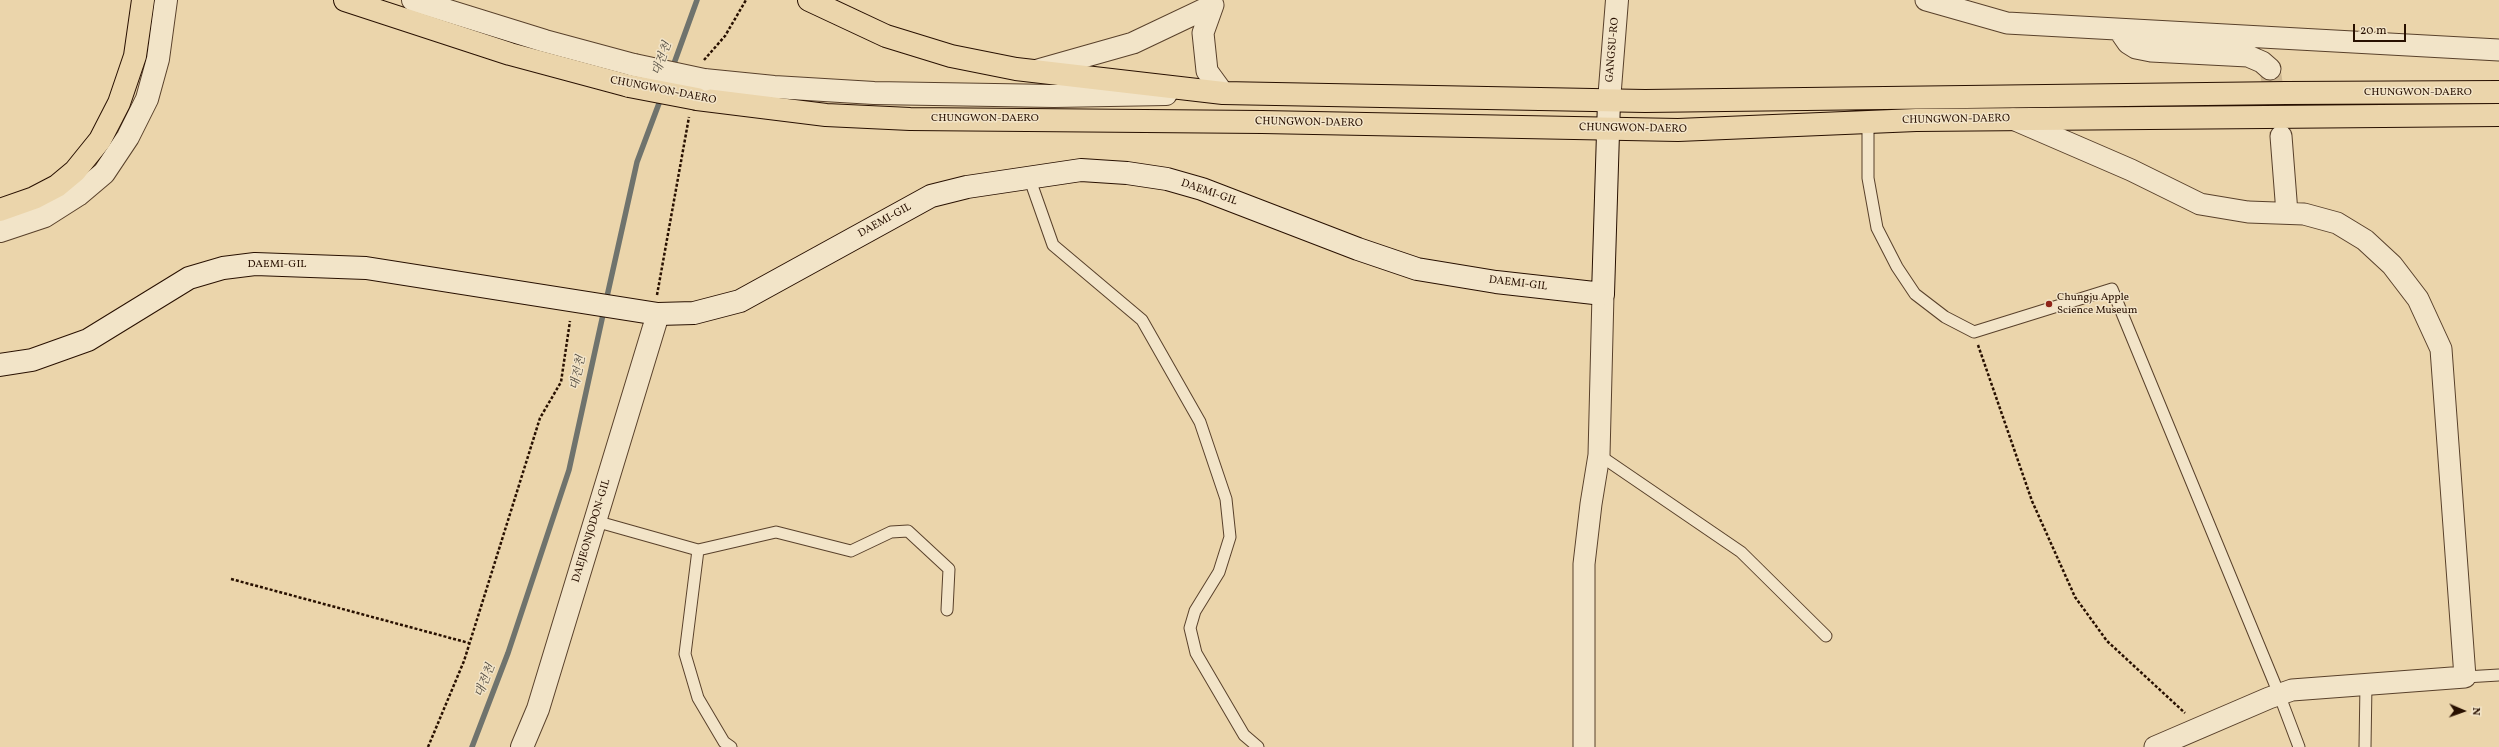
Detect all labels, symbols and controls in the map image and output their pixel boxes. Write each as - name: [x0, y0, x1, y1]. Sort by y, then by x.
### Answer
- scale bar: [2355, 16, 2408, 42]
- street label: GANGSU-RO: [1604, 17, 1622, 83]
- text: 20 m: [2360, 23, 2387, 39]
- water label: 대전천: [650, 40, 676, 78]
- street label: CHUNGWON-DAERO: [609, 74, 717, 108]
- street label: CHUNGWON-DAERO: [2364, 86, 2472, 100]
- street label: CHUNGWON-DAERO: [931, 112, 1039, 126]
- street label: CHUNGWON-DAERO: [1902, 112, 2010, 128]
- street label: CHUNGWON-DAERO: [1255, 115, 1363, 131]
- street label: CHUNGWON-DAERO: [1579, 121, 1687, 137]
- street label: DAEMI-GIL: [1179, 177, 1239, 209]
- street label: DAEMI-GIL: [856, 201, 914, 241]
- street label: DAEMI-GIL: [248, 258, 306, 272]
- street label: DAEMI-GIL: [1488, 274, 1548, 294]
- place label: Chungju Apple Science Museum: [2057, 291, 2137, 317]
- marker: Chungju Apple Science Museum: [2044, 299, 2054, 309]
- water label: 대전천: [568, 354, 590, 392]
- street label: DAEJEONJODON-GIL: [570, 478, 614, 584]
- water label: 대전천: [473, 662, 499, 700]
- north arrow: [2443, 691, 2483, 731]
- text: N: [2468, 707, 2483, 716]

